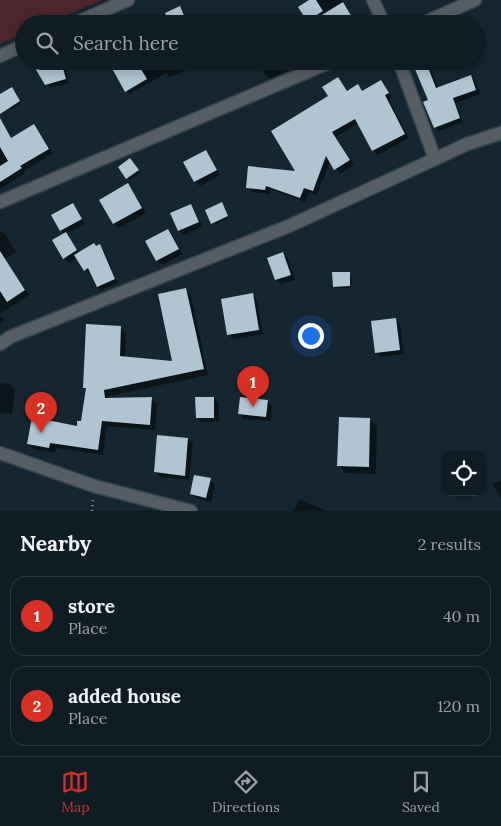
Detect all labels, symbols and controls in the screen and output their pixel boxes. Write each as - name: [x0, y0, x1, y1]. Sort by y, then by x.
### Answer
- search box: [15, 15, 486, 70]
- icon: search: [33, 29, 61, 57]
- text: Search here: [73, 31, 179, 55]
- your location: [298, 323, 324, 349]
- pin: 1: [237, 366, 269, 407]
- pin: 2: [25, 392, 57, 433]
- map controls: [441, 451, 486, 496]
- button: locate: [441, 451, 486, 496]
- text: Nearby: [20, 530, 91, 557]
- text: 2 results: [418, 534, 481, 554]
- text: store: [68, 594, 115, 618]
- text: 1: [34, 606, 40, 626]
- text: 40 m: [443, 606, 480, 626]
- text: Place: [68, 618, 107, 638]
- text: added house: [68, 684, 181, 708]
- text: 2: [33, 696, 41, 716]
- text: 120 m: [437, 696, 480, 716]
- text: Place: [68, 708, 107, 728]
- tab: Map: [61, 768, 90, 816]
- tab: Directions: [212, 768, 280, 816]
- tab: Saved: [402, 768, 440, 816]

